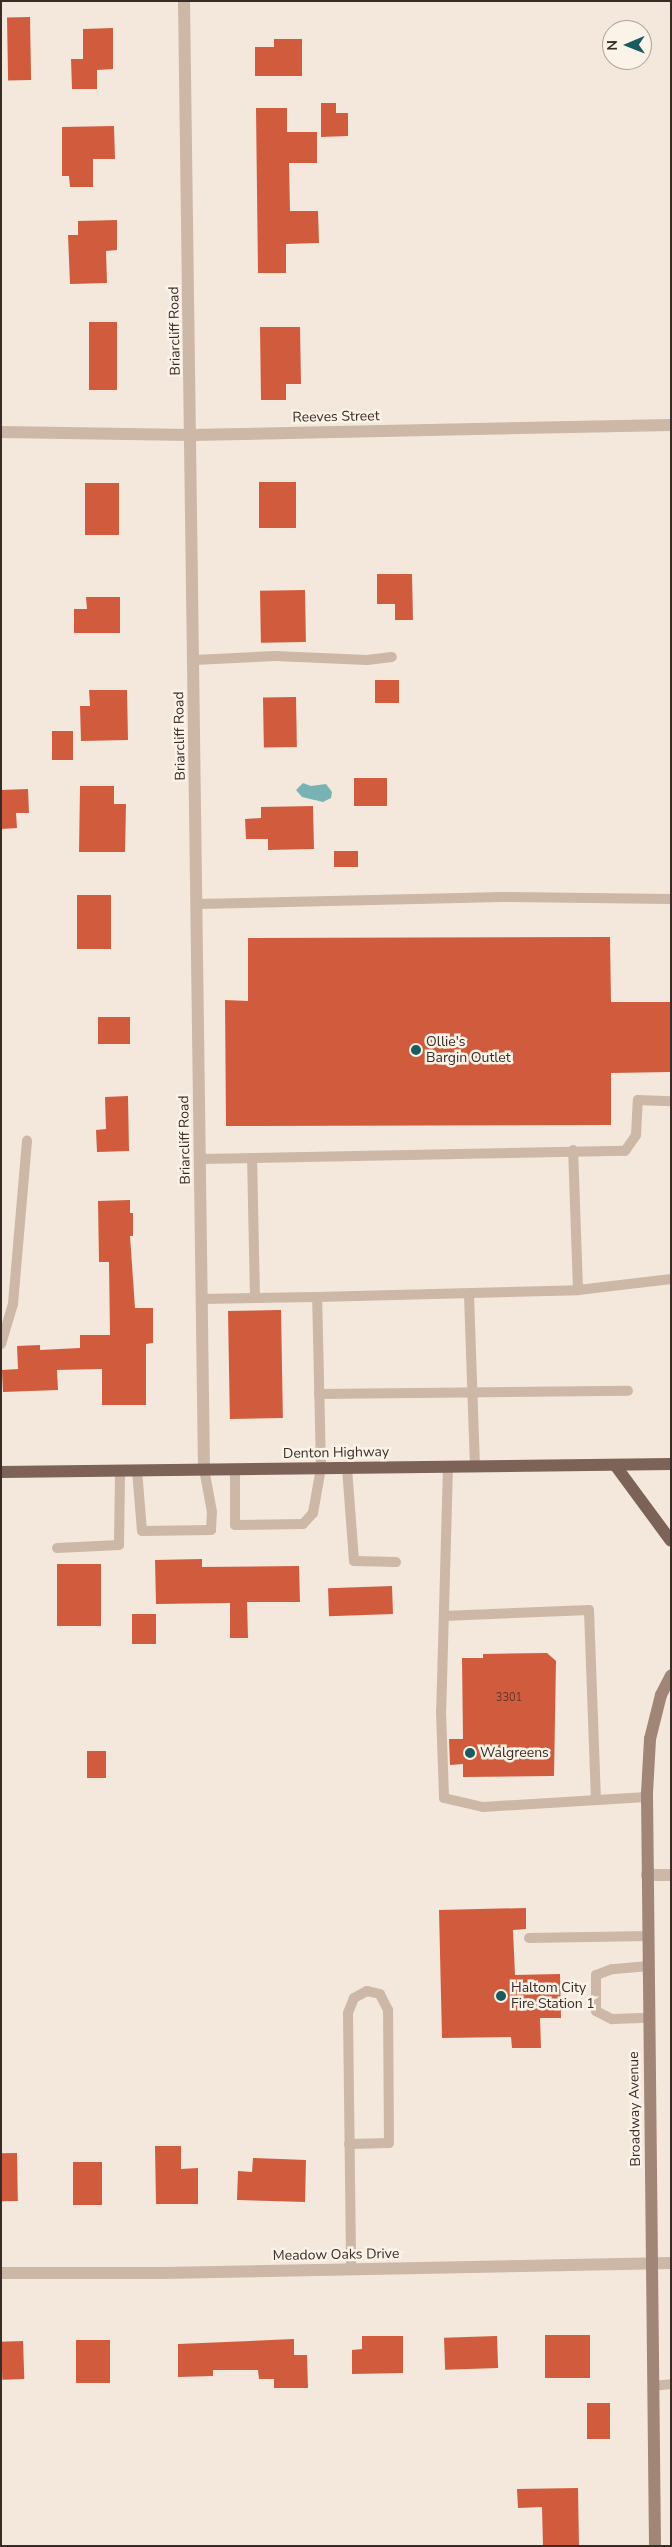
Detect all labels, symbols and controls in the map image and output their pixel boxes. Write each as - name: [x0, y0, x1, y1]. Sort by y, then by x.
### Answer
- north arrow: [602, 20, 652, 70]
- text: N: [603, 40, 622, 51]
- street label: Briarcliff Road: [166, 286, 184, 376]
- street label: Reeves Street: [292, 408, 380, 426]
- street label: Briarcliff Road: [171, 691, 189, 781]
- place label: Ollie's Bargin Outlet: [426, 1034, 511, 1066]
- marker: Ollie's Bargin Outlet: [410, 1044, 422, 1056]
- street label: Briarcliff Road: [176, 1095, 194, 1185]
- street label: Denton Highway: [283, 1444, 389, 1462]
- house number: 3301: [496, 1691, 522, 1705]
- place label: Walgreens: [480, 1745, 549, 1761]
- marker: Walgreens: [464, 1747, 476, 1759]
- place label: Haltom City Fire Station 1: [511, 1980, 595, 2012]
- marker: Haltom City Fire Station 1: [495, 1990, 507, 2002]
- street label: Broadway Avenue: [626, 2051, 644, 2167]
- street label: Meadow Oaks Drive: [273, 2245, 399, 2265]

